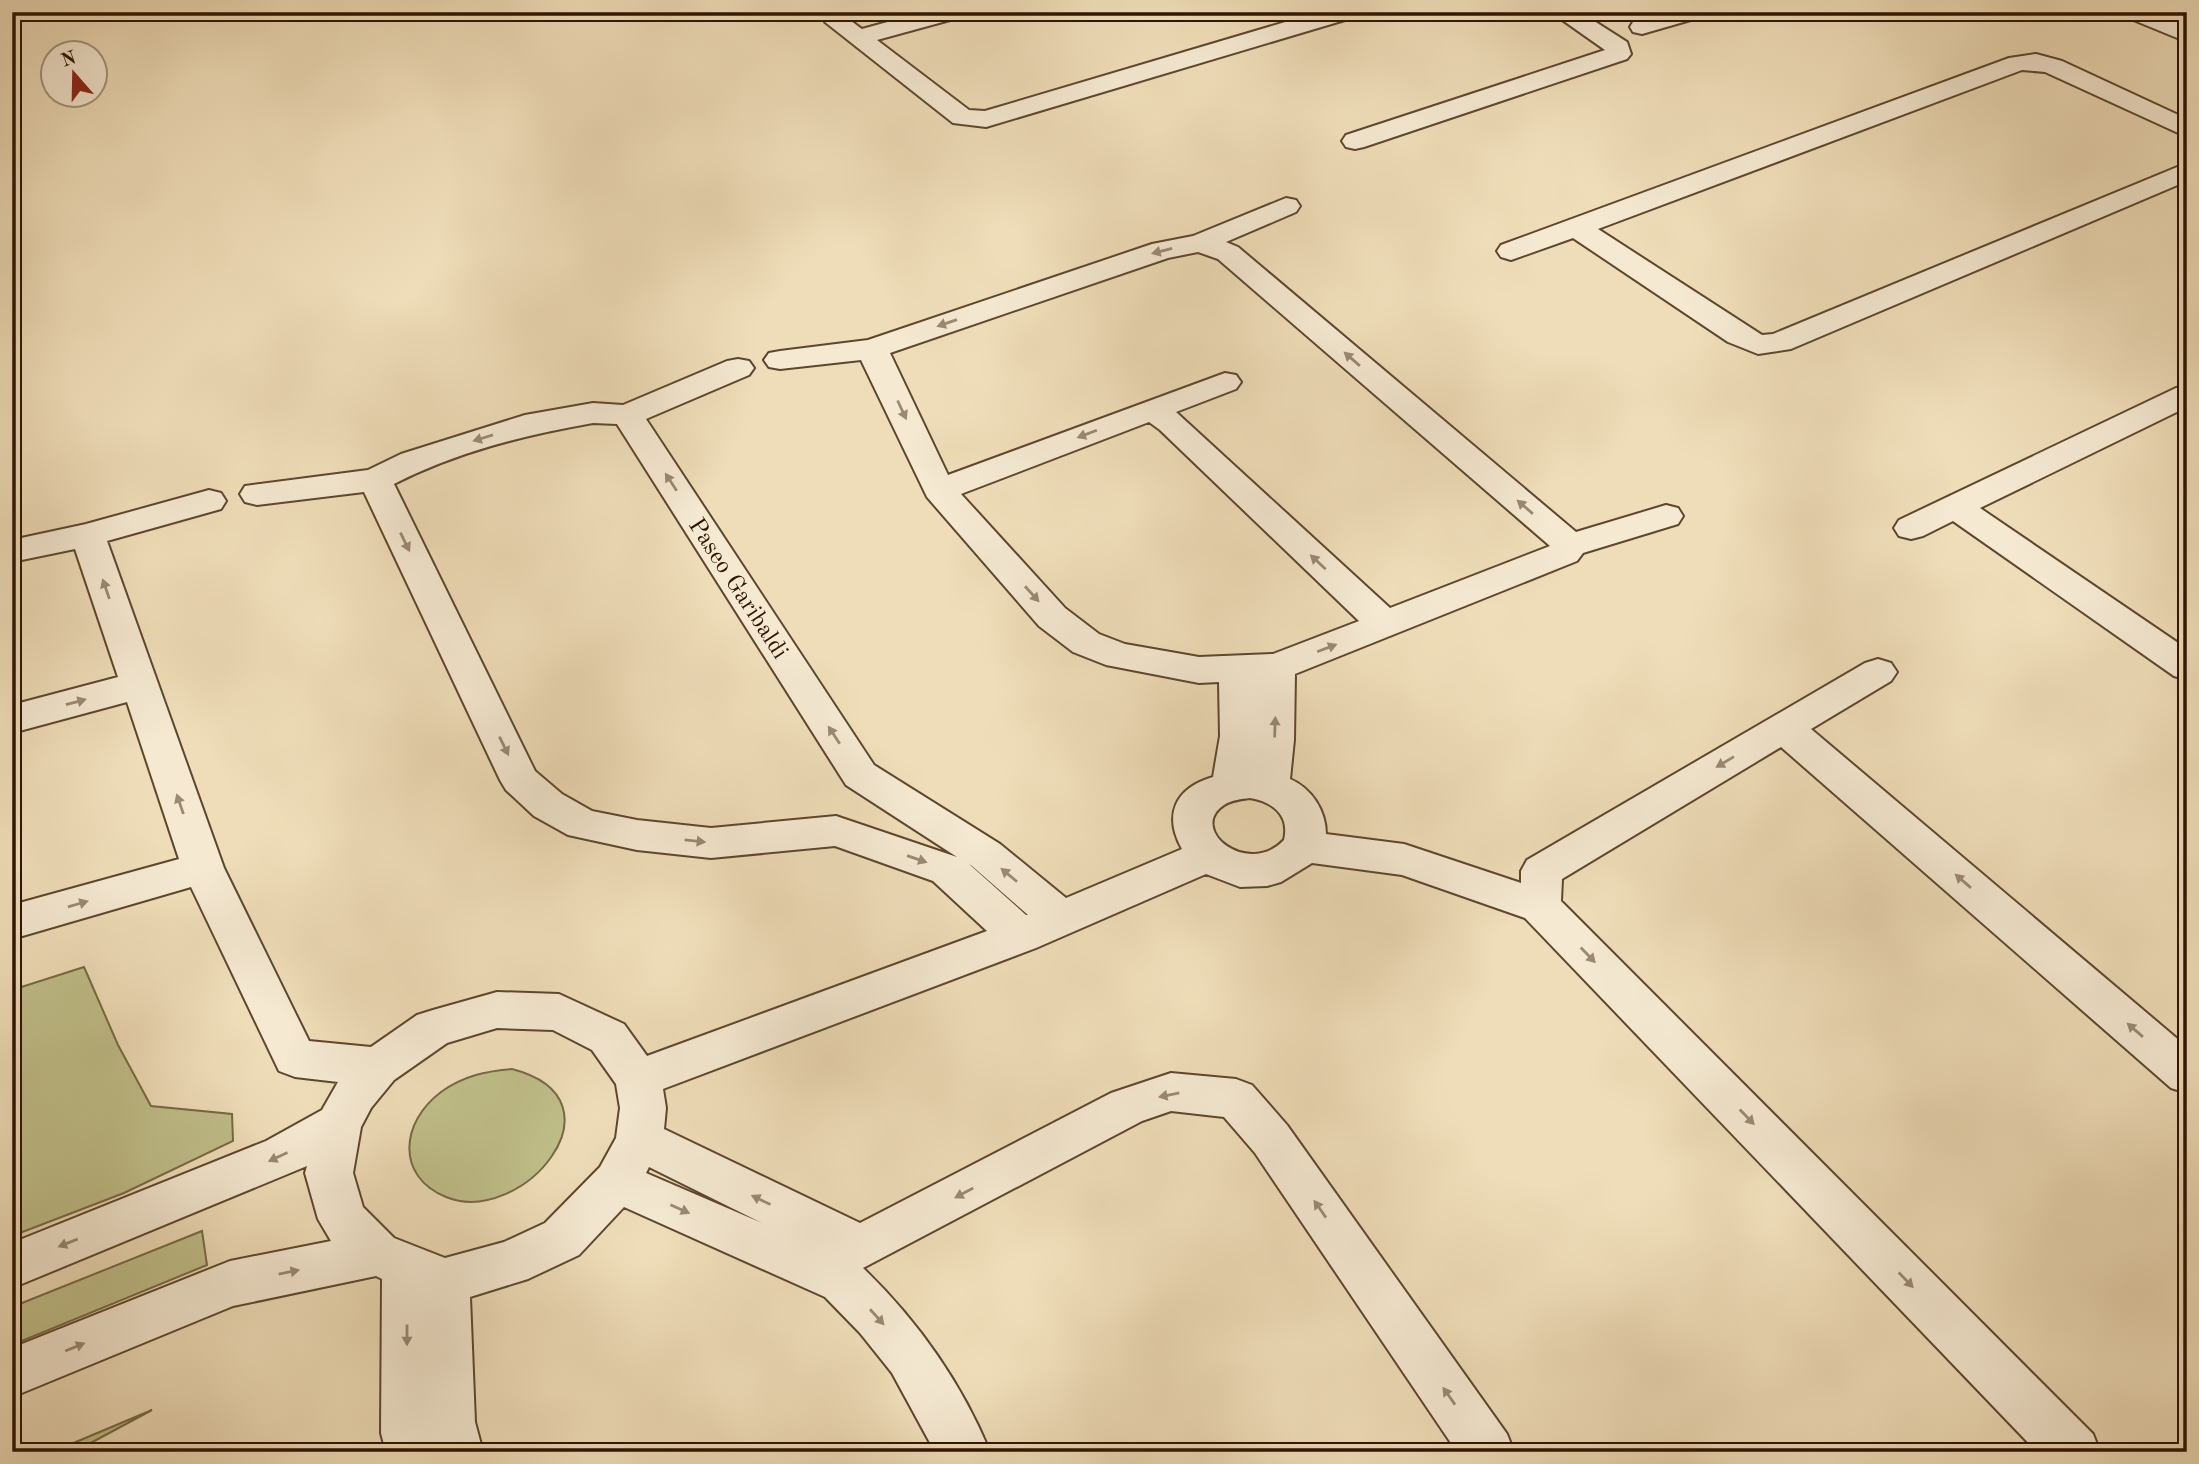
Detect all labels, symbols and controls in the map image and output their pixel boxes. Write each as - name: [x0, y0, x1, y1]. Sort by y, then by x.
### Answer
- north arrow: [38, 38, 108, 108]
- text: N: [59, 49, 80, 72]
- one-way arrow: [1151, 246, 1173, 257]
- one-way arrow: [936, 318, 957, 329]
- one-way arrow: [1343, 352, 1360, 367]
- one-way arrow: [896, 400, 907, 420]
- one-way arrow: [1077, 428, 1098, 439]
- one-way arrow: [472, 434, 493, 444]
- one-way arrow: [664, 472, 677, 492]
- one-way arrow: [1516, 500, 1533, 515]
- street label: Paseo Garibaldi: [683, 514, 792, 664]
- one-way arrow: [399, 532, 411, 552]
- one-way arrow: [1310, 555, 1327, 571]
- one-way arrow: [100, 578, 111, 599]
- one-way arrow: [1023, 586, 1039, 603]
- one-way arrow: [1316, 642, 1337, 653]
- one-way arrow: [65, 696, 87, 707]
- one-way arrow: [1269, 716, 1281, 738]
- one-way arrow: [828, 725, 841, 744]
- one-way arrow: [499, 736, 510, 757]
- one-way arrow: [1716, 756, 1735, 769]
- one-way arrow: [174, 793, 185, 814]
- one-way arrow: [684, 836, 706, 847]
- one-way arrow: [906, 854, 927, 865]
- one-way arrow: [1001, 868, 1018, 883]
- one-way arrow: [1954, 874, 1971, 889]
- one-way arrow: [68, 898, 89, 908]
- one-way arrow: [1579, 946, 1596, 963]
- one-way arrow: [2126, 1022, 2144, 1038]
- one-way arrow: [1157, 1090, 1179, 1101]
- one-way arrow: [1738, 1109, 1755, 1126]
- one-way arrow: [268, 1152, 289, 1163]
- one-way arrow: [954, 1187, 974, 1199]
- one-way arrow: [751, 1195, 771, 1206]
- one-way arrow: [1313, 1200, 1327, 1218]
- one-way arrow: [670, 1203, 690, 1215]
- one-way arrow: [57, 1238, 78, 1249]
- one-way arrow: [278, 1266, 300, 1277]
- one-way arrow: [1897, 1271, 1913, 1288]
- one-way arrow: [869, 1308, 885, 1325]
- one-way arrow: [401, 1324, 413, 1346]
- one-way arrow: [65, 1342, 86, 1353]
- one-way arrow: [1442, 1387, 1456, 1405]

